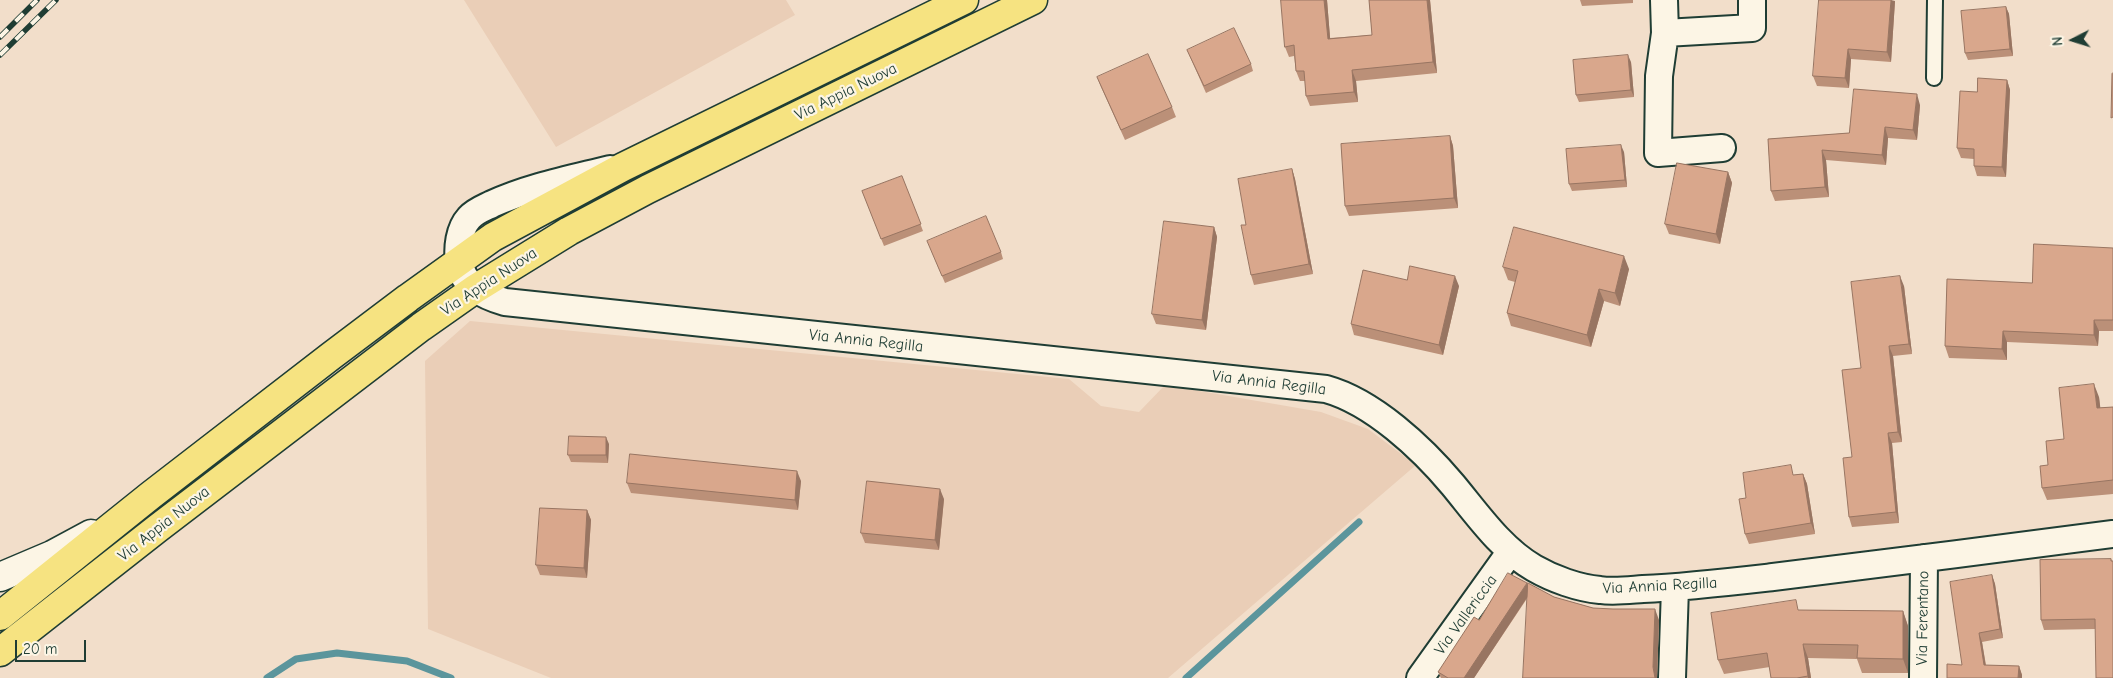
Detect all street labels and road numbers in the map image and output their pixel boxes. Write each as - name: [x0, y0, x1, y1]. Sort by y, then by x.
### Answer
- street label: Via Appia Nuova: [792, 59, 900, 125]
- street label: Via Appia Nuova: [437, 244, 541, 320]
- street label: Via Annia Regilla: [808, 325, 924, 357]
- street label: Via Annia Regilla: [1211, 366, 1327, 400]
- street label: Via Appia Nuova: [114, 482, 214, 566]
- street label: Via Ferentano: [1913, 570, 1933, 666]
- street label: Via Vallericcia: [1431, 571, 1501, 659]
- street label: Via Annia Regilla: [1602, 573, 1718, 599]

